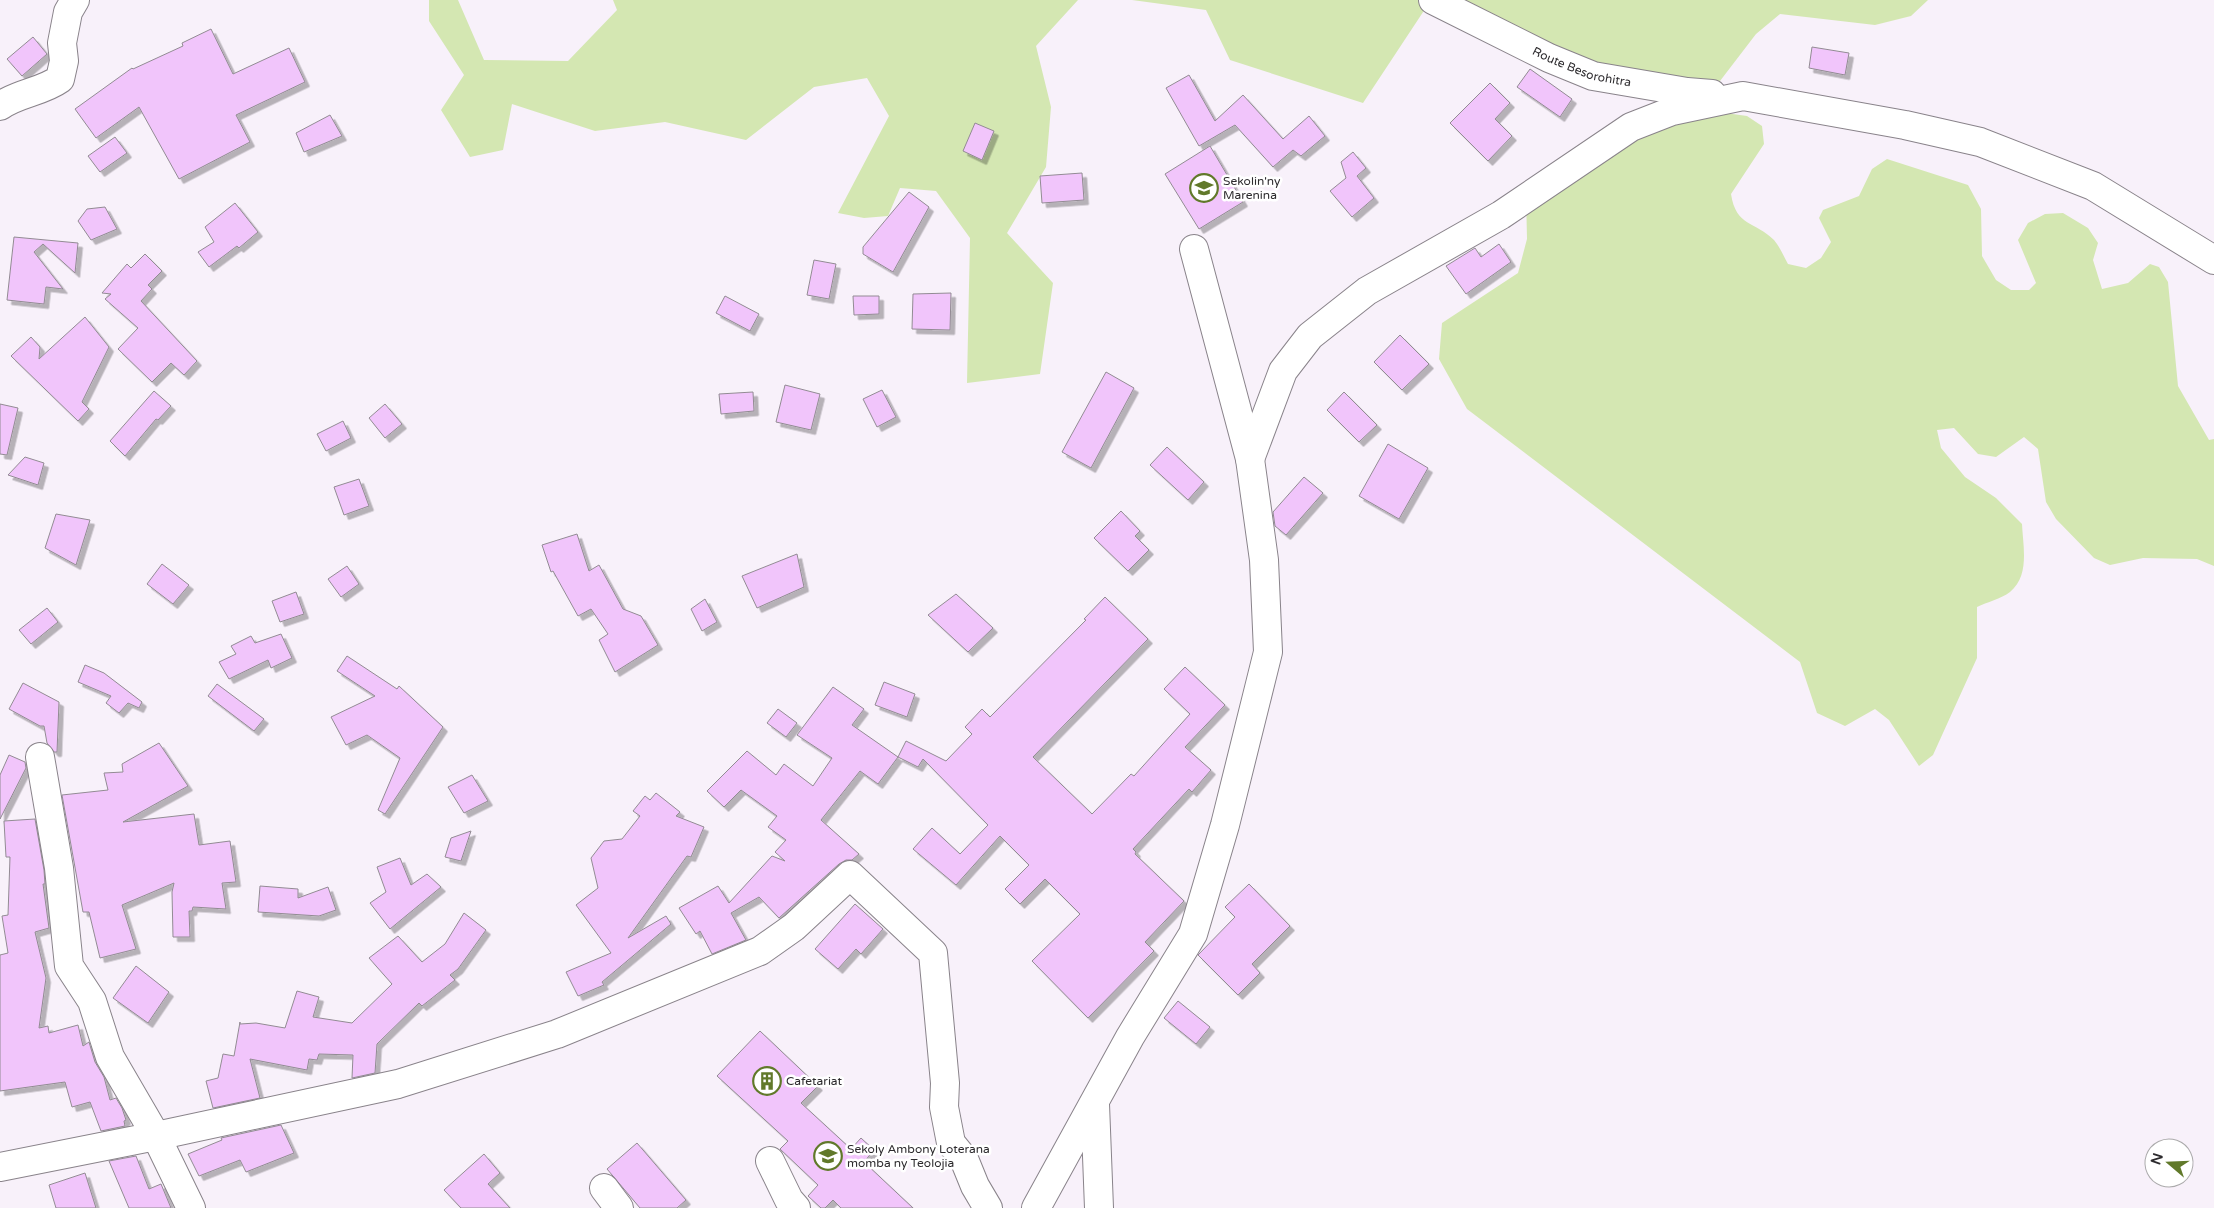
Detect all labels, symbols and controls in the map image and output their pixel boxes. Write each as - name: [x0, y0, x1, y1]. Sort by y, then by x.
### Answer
- street label: Route Besorohitra: [1530, 44, 1632, 89]
- school or university icon: Sekolin'ny Marenina: [1189, 173, 1219, 203]
- place label: Sekolin'ny Marenina: [1223, 174, 1281, 202]
- building icon: Cafetariat: [752, 1066, 782, 1096]
- place label: Cafetariat: [786, 1074, 842, 1088]
- north arrow: [2144, 1138, 2194, 1188]
- school or university icon: Sekoly Ambony Loterana momba ny Teolojia: [813, 1141, 843, 1171]
- place label: Sekoly Ambony Loterana momba ny Teolojia: [847, 1142, 990, 1170]
- text: N: [2147, 1151, 2167, 1167]

